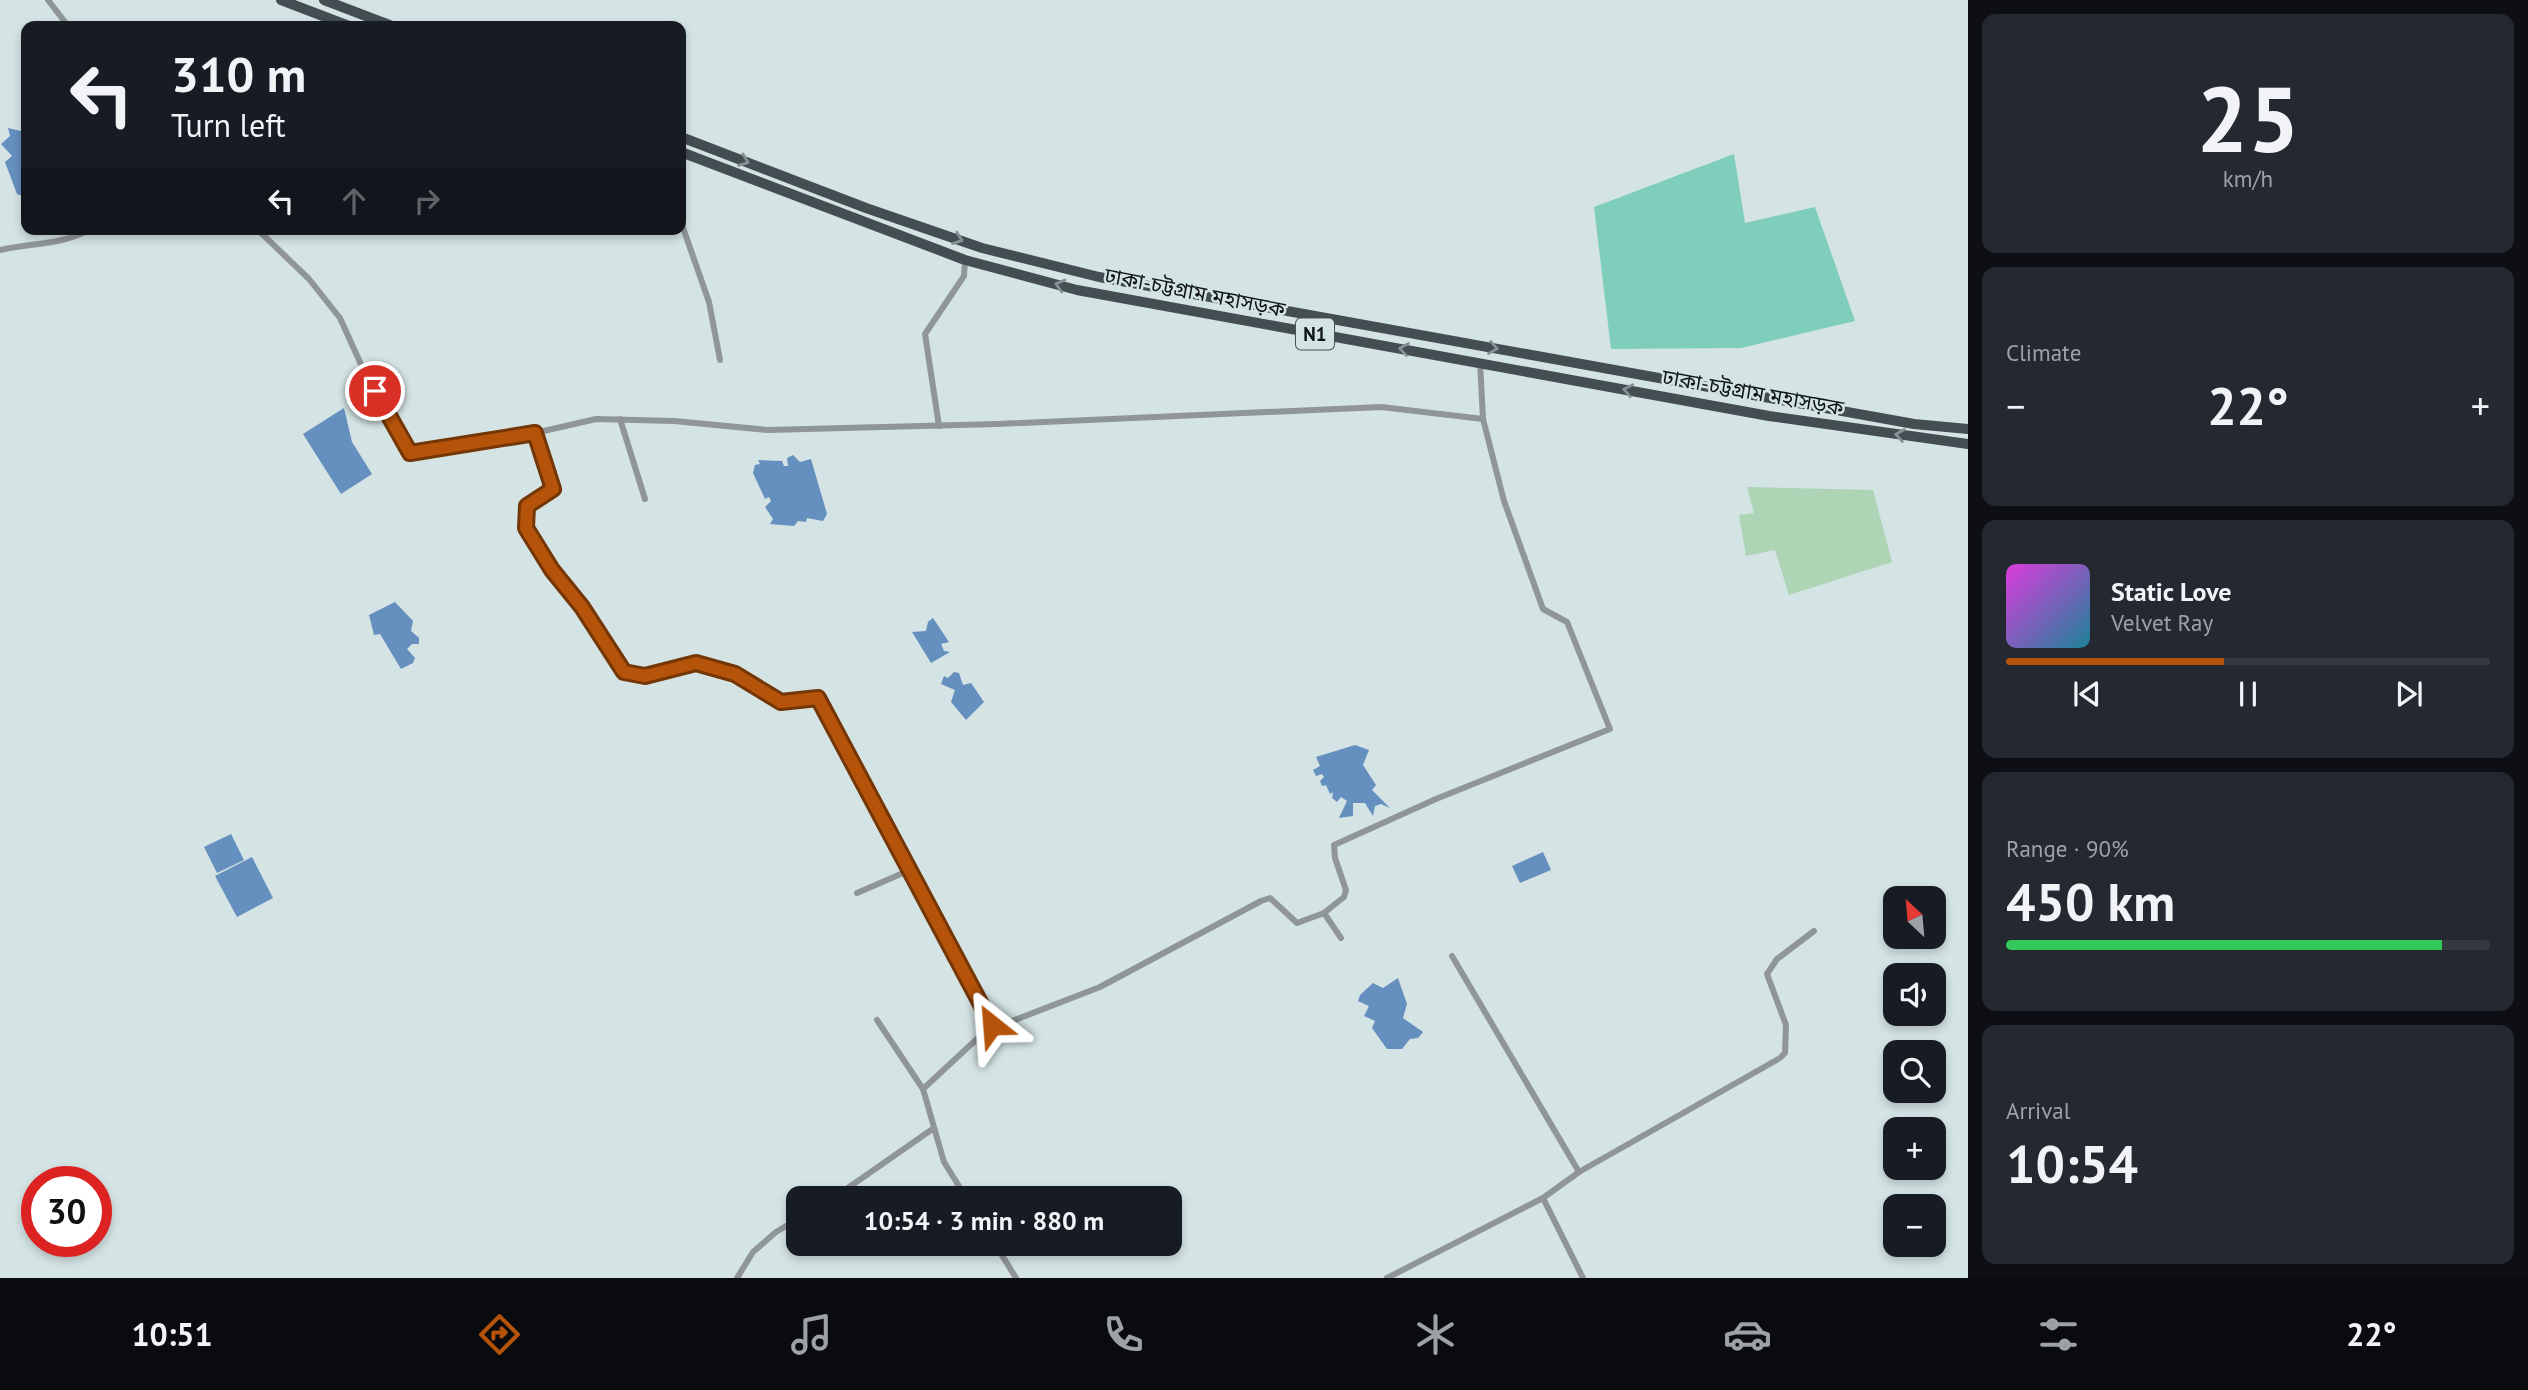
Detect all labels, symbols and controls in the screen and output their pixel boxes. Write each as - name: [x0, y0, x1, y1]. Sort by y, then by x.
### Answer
- text: 310 m: [171, 42, 306, 106]
- icon: left: [56, 49, 147, 140]
- text: 25: [2196, 59, 2300, 177]
- text: Turn left: [171, 104, 286, 146]
- one-way arrow: [738, 153, 750, 167]
- text: km/h: [2223, 164, 2273, 193]
- icon: left: [262, 182, 300, 220]
- icon: ahead: [335, 182, 373, 220]
- icon: right: [408, 182, 446, 220]
- one-way arrow: [952, 231, 964, 245]
- street label: ঢাকা-চট্টগ্রাম মহাসড়ক: [1101, 261, 1289, 323]
- one-way arrow: [1054, 279, 1066, 293]
- road number: N1: [1296, 318, 1334, 350]
- text: Climate: [2006, 338, 2081, 367]
- one-way arrow: [1487, 340, 1499, 355]
- one-way arrow: [1398, 342, 1410, 357]
- pin: [345, 361, 405, 421]
- street label: ঢাকা-চট্টগ্রাম মহাসড়ক: [1659, 363, 1847, 421]
- icon: arrive: [356, 372, 394, 410]
- text: 22°: [2207, 372, 2289, 439]
- text: −: [2006, 381, 2025, 430]
- text: +: [2471, 381, 2490, 430]
- one-way arrow: [1622, 383, 1634, 398]
- one-way arrow: [1894, 428, 1906, 443]
- text: Static Love: [2111, 575, 2232, 608]
- text: Velvet Ray: [2111, 608, 2213, 637]
- icon: previous: [2068, 675, 2106, 713]
- icon: pause: [2229, 675, 2267, 713]
- icon: next: [2390, 675, 2428, 713]
- text: Range · 90%: [2006, 834, 2129, 863]
- text: 450 km: [2006, 868, 2175, 935]
- north arrow: [1883, 886, 1946, 948]
- map controls: [1883, 886, 1946, 1257]
- button: sound: [1883, 963, 1946, 1026]
- position arrow: [955, 988, 1029, 1062]
- button: search: [1883, 1040, 1946, 1103]
- text: Arrival: [2006, 1096, 2070, 1125]
- button: +: [1883, 1117, 1946, 1180]
- text: 10:54: [2006, 1130, 2138, 1197]
- speed limit sign: 30: [21, 1166, 112, 1257]
- button: −: [1883, 1194, 1946, 1257]
- text: 10:54 · 3 min · 880 m: [864, 1204, 1104, 1237]
- icon: directions: [475, 1310, 524, 1359]
- icon: music: [787, 1310, 836, 1359]
- icon: phone: [1099, 1310, 1148, 1359]
- icon: climate: [1411, 1310, 1460, 1359]
- icon: car: [1723, 1310, 1772, 1359]
- icon: filters: [2034, 1310, 2083, 1359]
- text: 10:51: [131, 1313, 213, 1355]
- text: 22°: [2346, 1313, 2397, 1355]

